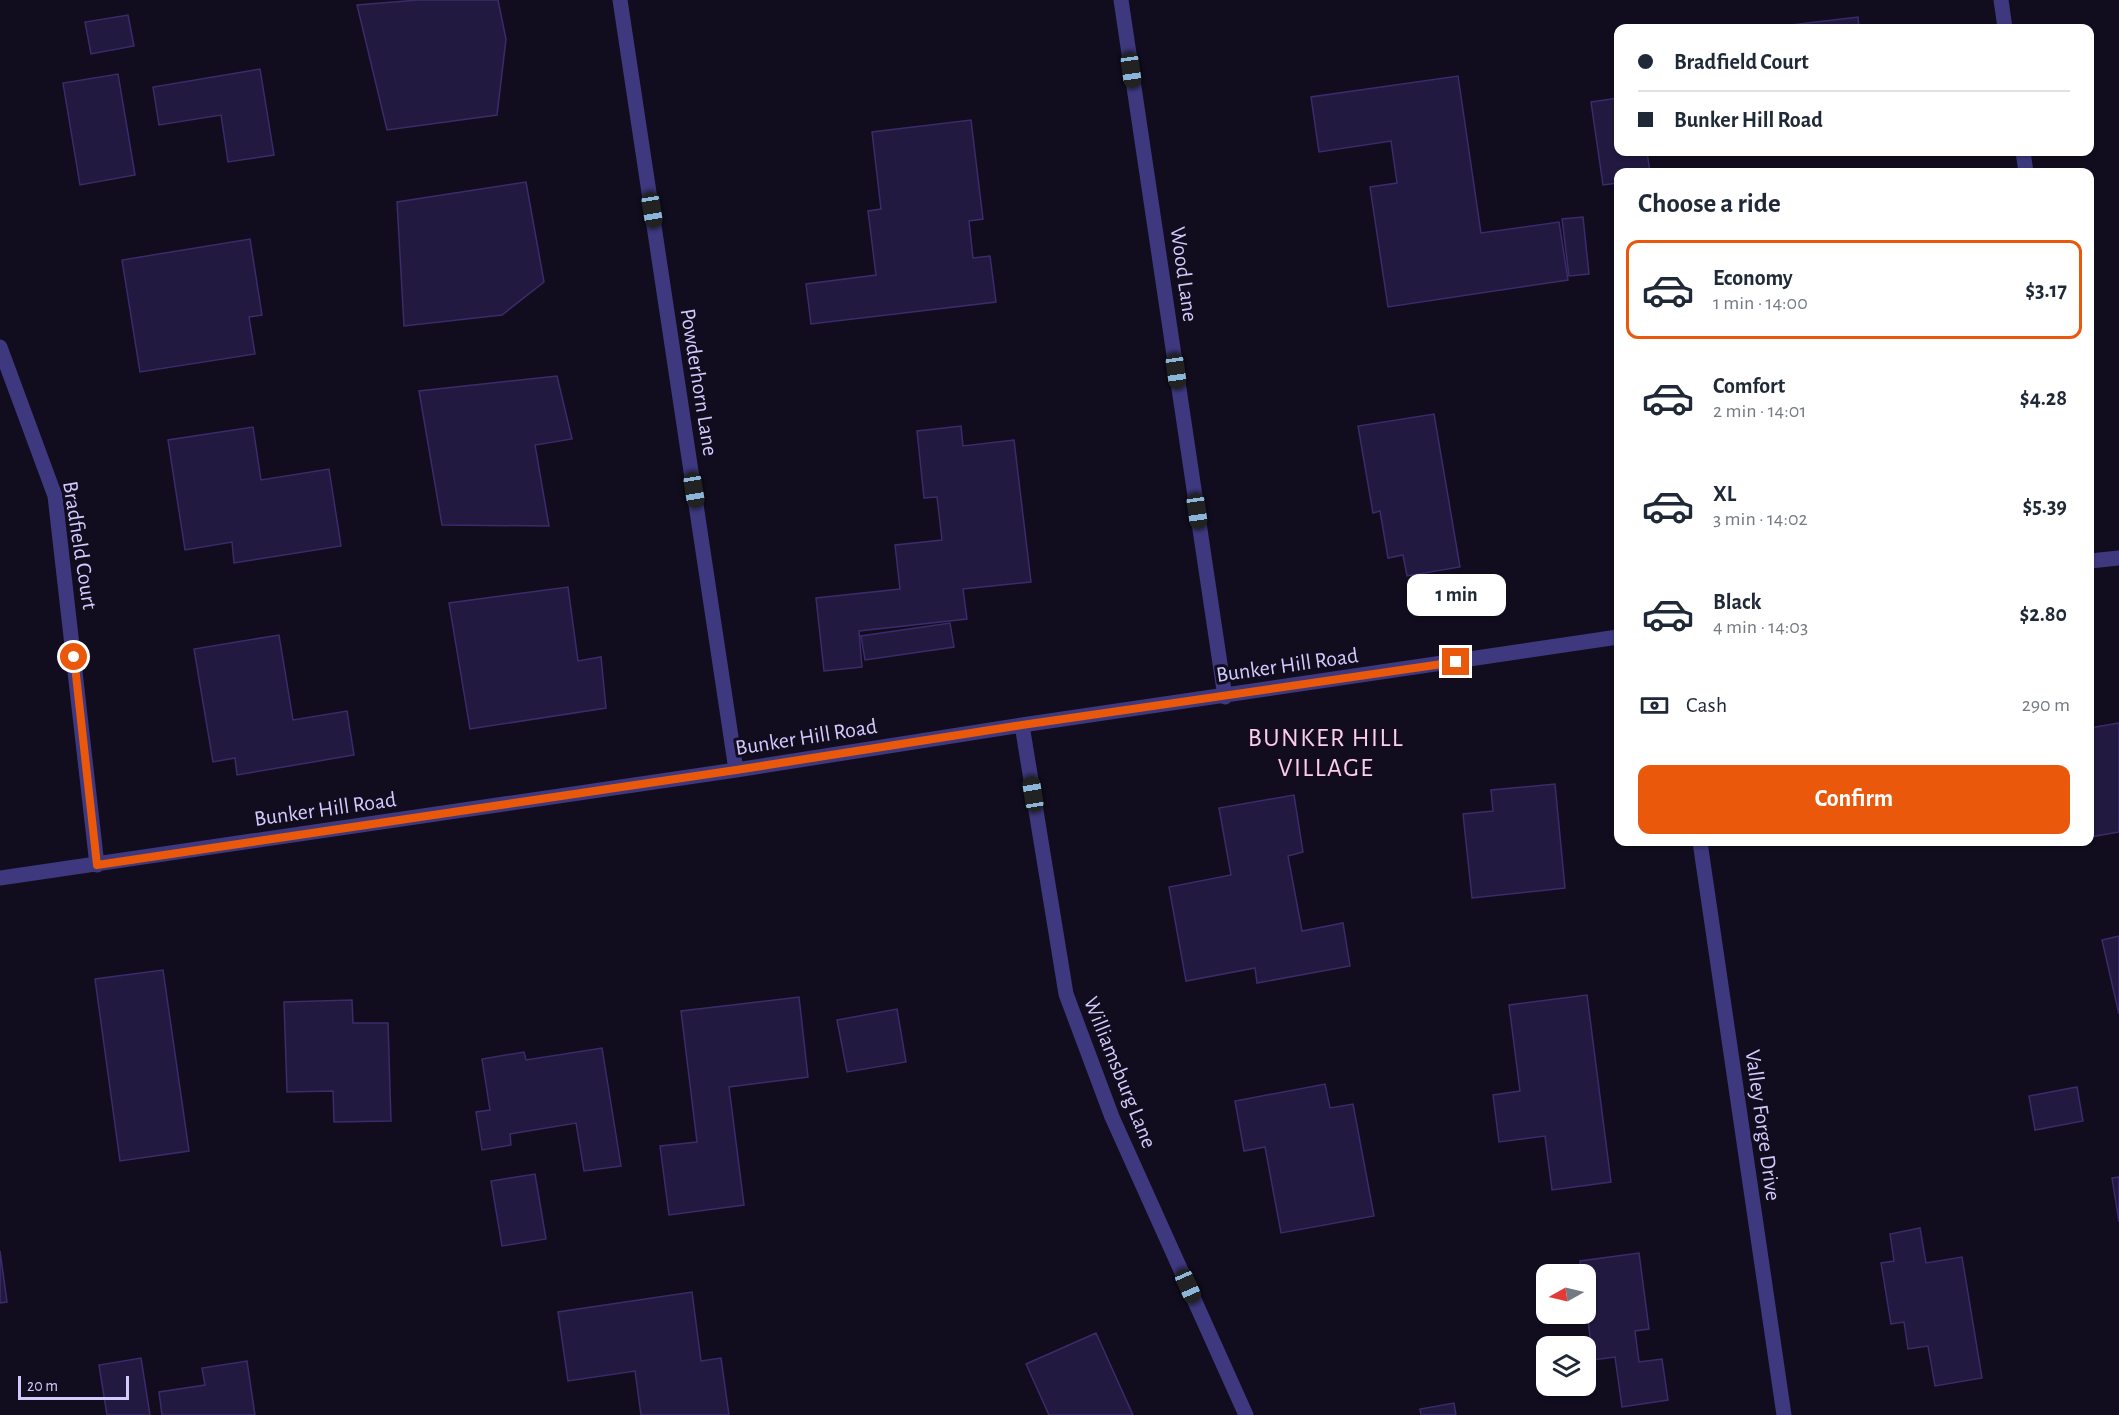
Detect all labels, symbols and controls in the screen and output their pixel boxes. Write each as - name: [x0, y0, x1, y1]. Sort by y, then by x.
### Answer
- car: [1120, 51, 1142, 89]
- text: Bradfield Court: [1674, 51, 1809, 73]
- text: Bunker Hill Road: [1674, 109, 1823, 131]
- text: Choose a ride: [1638, 190, 1781, 217]
- car: [640, 191, 664, 229]
- street label: Wood Lane: [1166, 225, 1202, 323]
- icon: car: [1641, 263, 1695, 317]
- text: Economy: [1713, 267, 1793, 289]
- text: $3.17: [2025, 279, 2067, 301]
- text: 1 min · 14:00: [1713, 293, 1808, 313]
- street label: Powderhorn Lane: [677, 307, 722, 457]
- car: [1165, 352, 1187, 390]
- icon: car: [1641, 371, 1695, 425]
- text: Comfort: [1713, 375, 1785, 397]
- text: $4.28: [2020, 387, 2067, 409]
- text: 2 min · 14:01: [1713, 401, 1806, 421]
- car: [682, 471, 706, 509]
- street label: Bradfield Court: [59, 479, 101, 611]
- icon: car: [1641, 479, 1695, 533]
- text: XL: [1713, 483, 1736, 505]
- car: [1186, 492, 1208, 530]
- text: $5.39: [2022, 495, 2067, 517]
- text: 3 min · 14:02: [1713, 509, 1808, 529]
- callout: 1 min: [1406, 575, 1506, 617]
- text: 1 min: [1435, 585, 1478, 605]
- icon: car: [1641, 587, 1695, 641]
- text: Black: [1713, 591, 1761, 613]
- text: $2.80: [2019, 603, 2067, 625]
- text: 4 min · 14:03: [1713, 617, 1808, 637]
- route start: [60, 643, 87, 670]
- street label: Bunker Hill Road: [1215, 644, 1360, 686]
- route end: [1442, 648, 1469, 675]
- icon: cash: [1638, 689, 1671, 722]
- text: Cash: [1686, 694, 1727, 716]
- text: 290 m: [2022, 695, 2070, 715]
- street label: Bunker Hill Road: [734, 715, 879, 759]
- district label: BUNKER HILL VILLAGE: [1248, 725, 1404, 781]
- button: Confirm: [1638, 765, 2070, 834]
- car: [1021, 775, 1045, 813]
- street label: Bunker Hill Road: [253, 788, 398, 830]
- street label: Williamsburg Lane: [1080, 994, 1160, 1151]
- street label: Valley Forge Drive: [1742, 1048, 1784, 1202]
- north arrow: [1536, 1264, 1596, 1324]
- map controls: [1536, 1264, 1596, 1396]
- car: [1172, 1266, 1204, 1306]
- button: layers: [1536, 1336, 1596, 1396]
- scale bar: [18, 1373, 129, 1400]
- text: 20 m: [27, 1378, 58, 1394]

